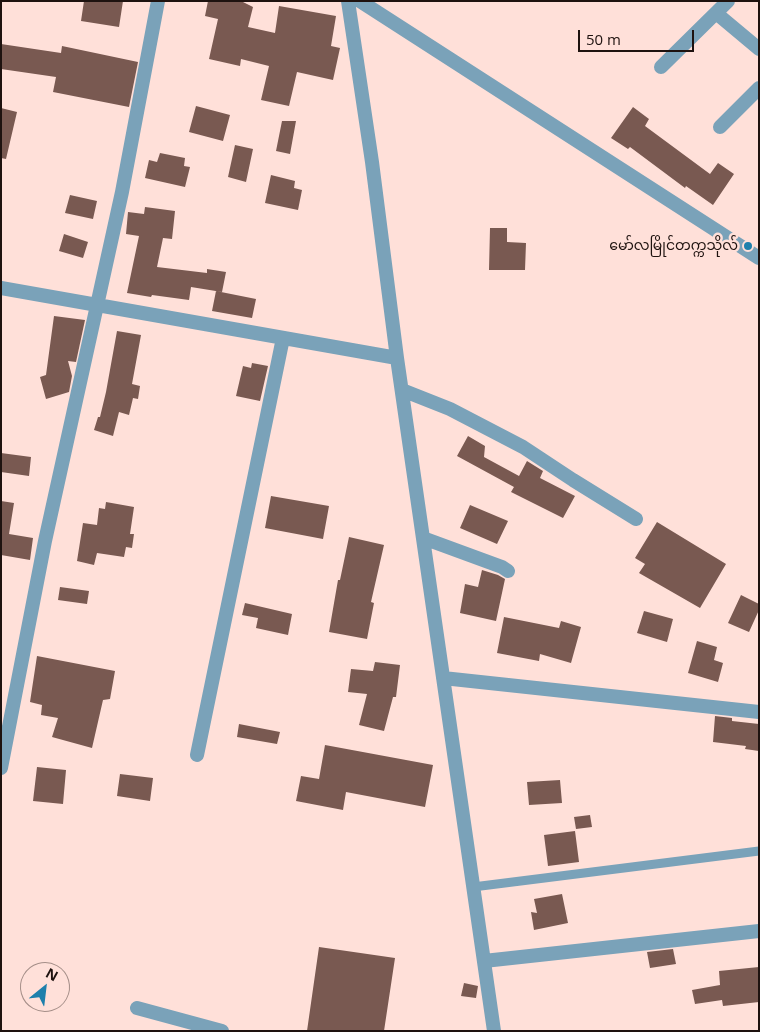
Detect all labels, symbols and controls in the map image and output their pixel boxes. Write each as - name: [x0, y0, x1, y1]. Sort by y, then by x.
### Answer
- scale bar: [580, 20, 696, 52]
- text: 50 m: [586, 29, 621, 49]
- place label: မော်လမြိုင်တက္ကသိုလ်: [609, 238, 738, 254]
- marker: မော်လမြိုင်တက္ကသိုလ်: [742, 240, 754, 252]
- north arrow: [20, 962, 70, 1012]
- text: N: [42, 963, 62, 985]

